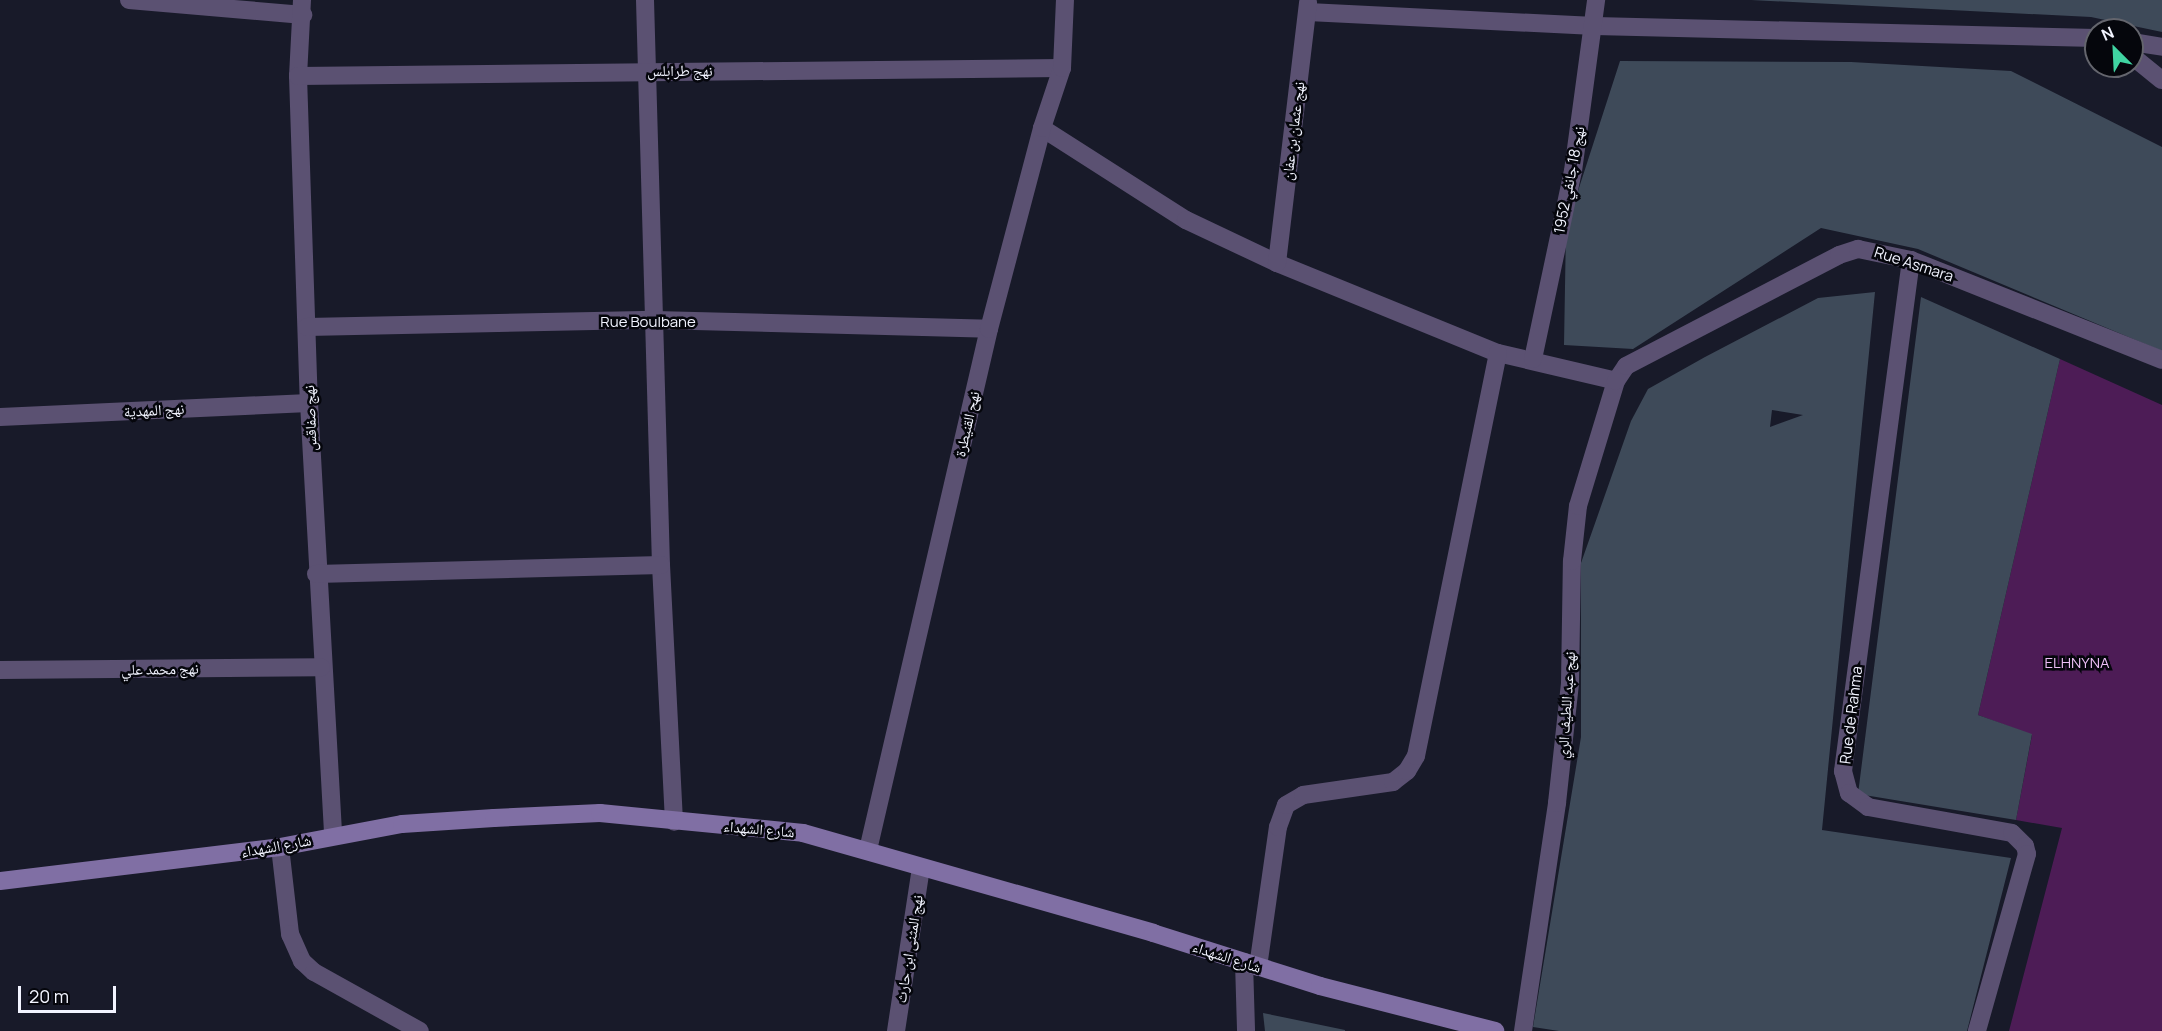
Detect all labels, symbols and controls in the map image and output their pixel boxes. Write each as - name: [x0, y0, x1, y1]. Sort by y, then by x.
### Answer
- north arrow: [2084, 18, 2144, 78]
- text: N: [2098, 21, 2117, 46]
- street label: نهج طرابلس: [647, 62, 713, 80]
- street label: نهج عثمان بن عفان: [1278, 81, 1308, 181]
- street label: نهج 18 جانفي 1952: [1550, 125, 1588, 235]
- street label: Rue Asmara: [1872, 243, 1956, 285]
- street label: Rue Boulbane: [600, 313, 696, 331]
- street label: نهج صفاقس: [300, 385, 320, 451]
- street label: نهح القنيطرة: [951, 389, 983, 459]
- street label: نهج المهدية: [123, 399, 185, 421]
- street label: نهج عبد اللطيف الري: [1553, 651, 1579, 759]
- park label: ELHNYNA: [2045, 654, 2109, 672]
- street label: نهج محمد علي: [121, 659, 199, 679]
- street label: Rue de Rahma: [1836, 665, 1866, 765]
- street label: شارع الشهداء: [723, 817, 795, 841]
- street label: شارع الشهداء: [239, 831, 313, 861]
- street label: نهج المثنى ابن حارث: [892, 894, 926, 1004]
- street label: شارع الشهداء: [1190, 937, 1264, 977]
- scale bar: [21, 974, 118, 1012]
- text: 20 m: [29, 984, 69, 1008]

